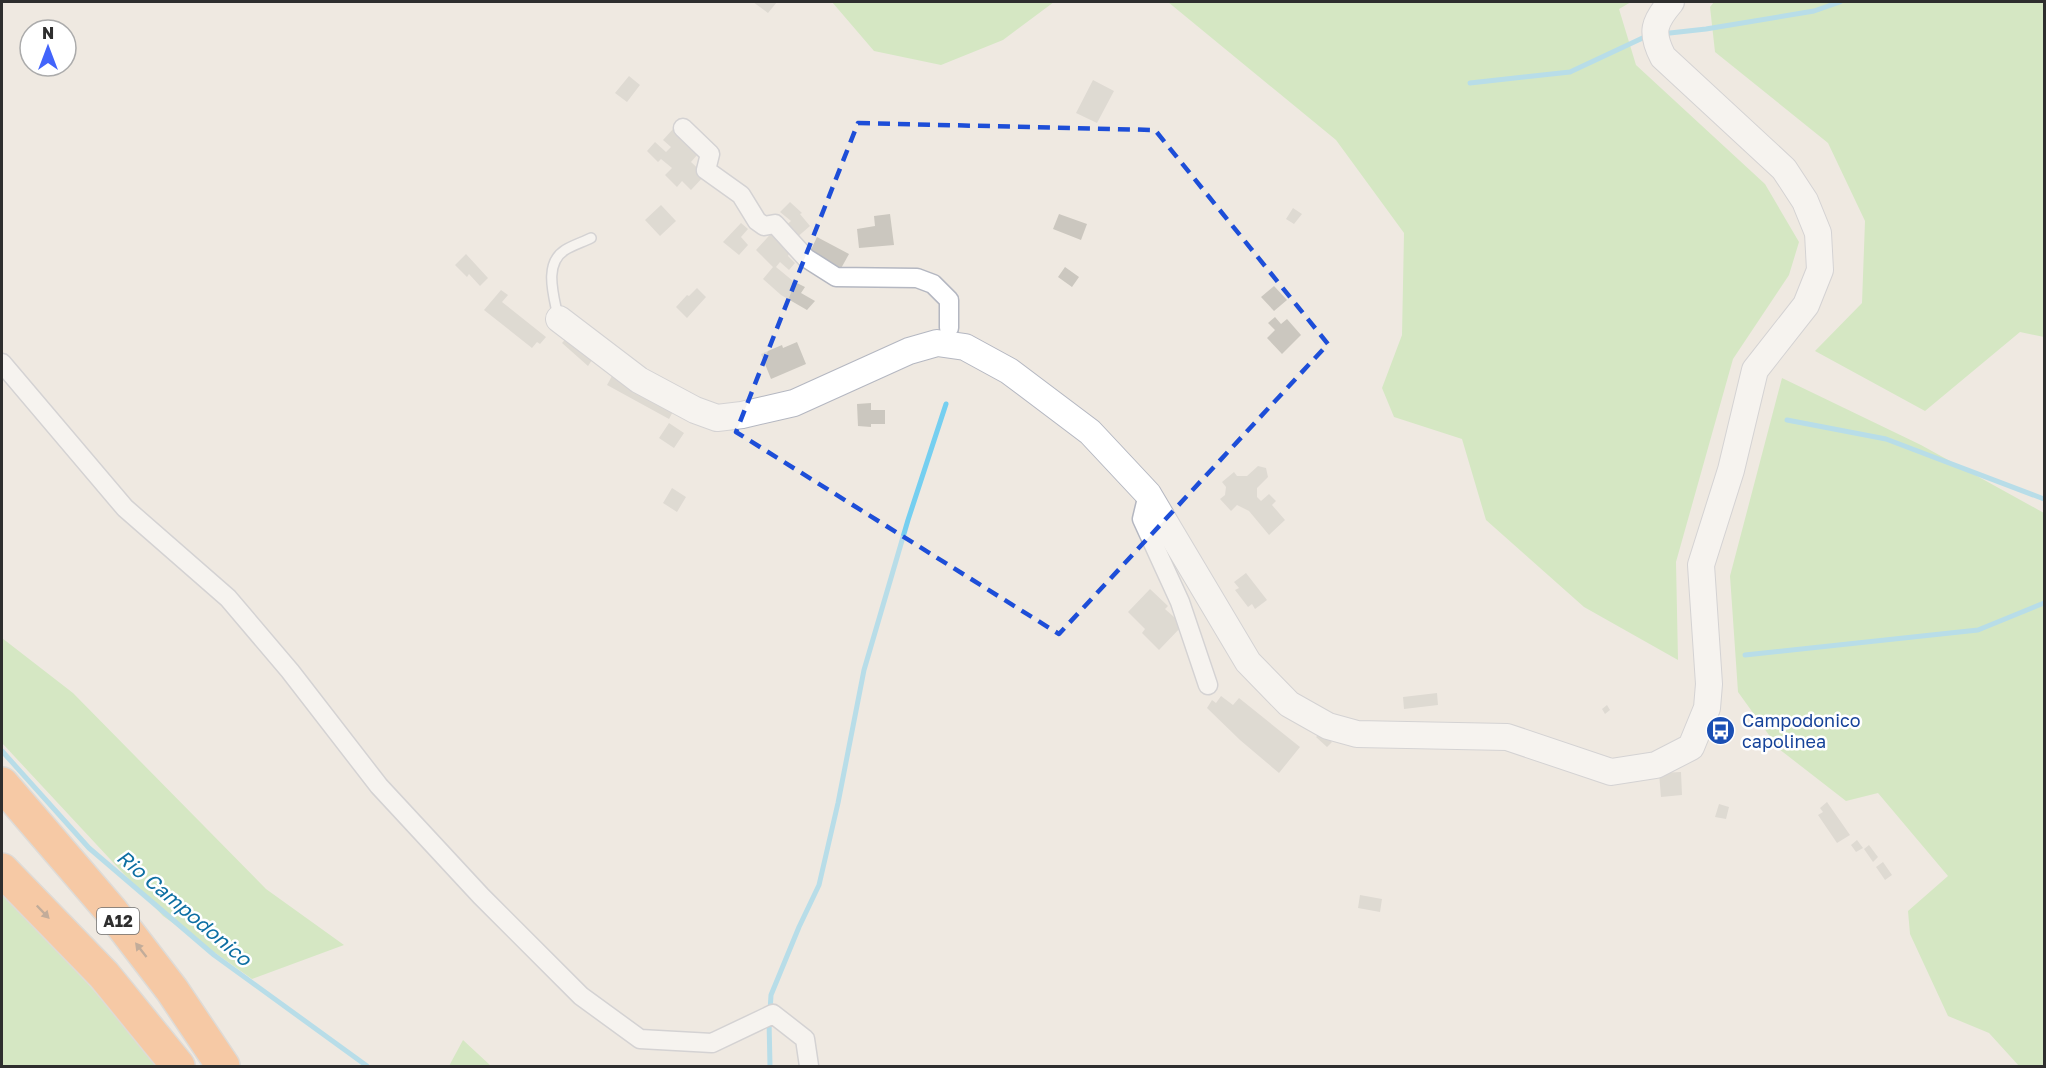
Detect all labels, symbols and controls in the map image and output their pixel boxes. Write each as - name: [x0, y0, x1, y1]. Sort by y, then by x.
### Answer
- north arrow: [18, 18, 78, 78]
- text: N: [42, 23, 54, 43]
- place label: Campodonico capolinea: [1742, 709, 1861, 752]
- bus stop icon: Campodonico capolinea: [1705, 715, 1737, 747]
- water label: Rio Campodonico: [113, 844, 257, 971]
- one-way arrow: [36, 904, 50, 919]
- road number: A12: [97, 908, 139, 934]
- one-way arrow: [135, 942, 148, 958]

